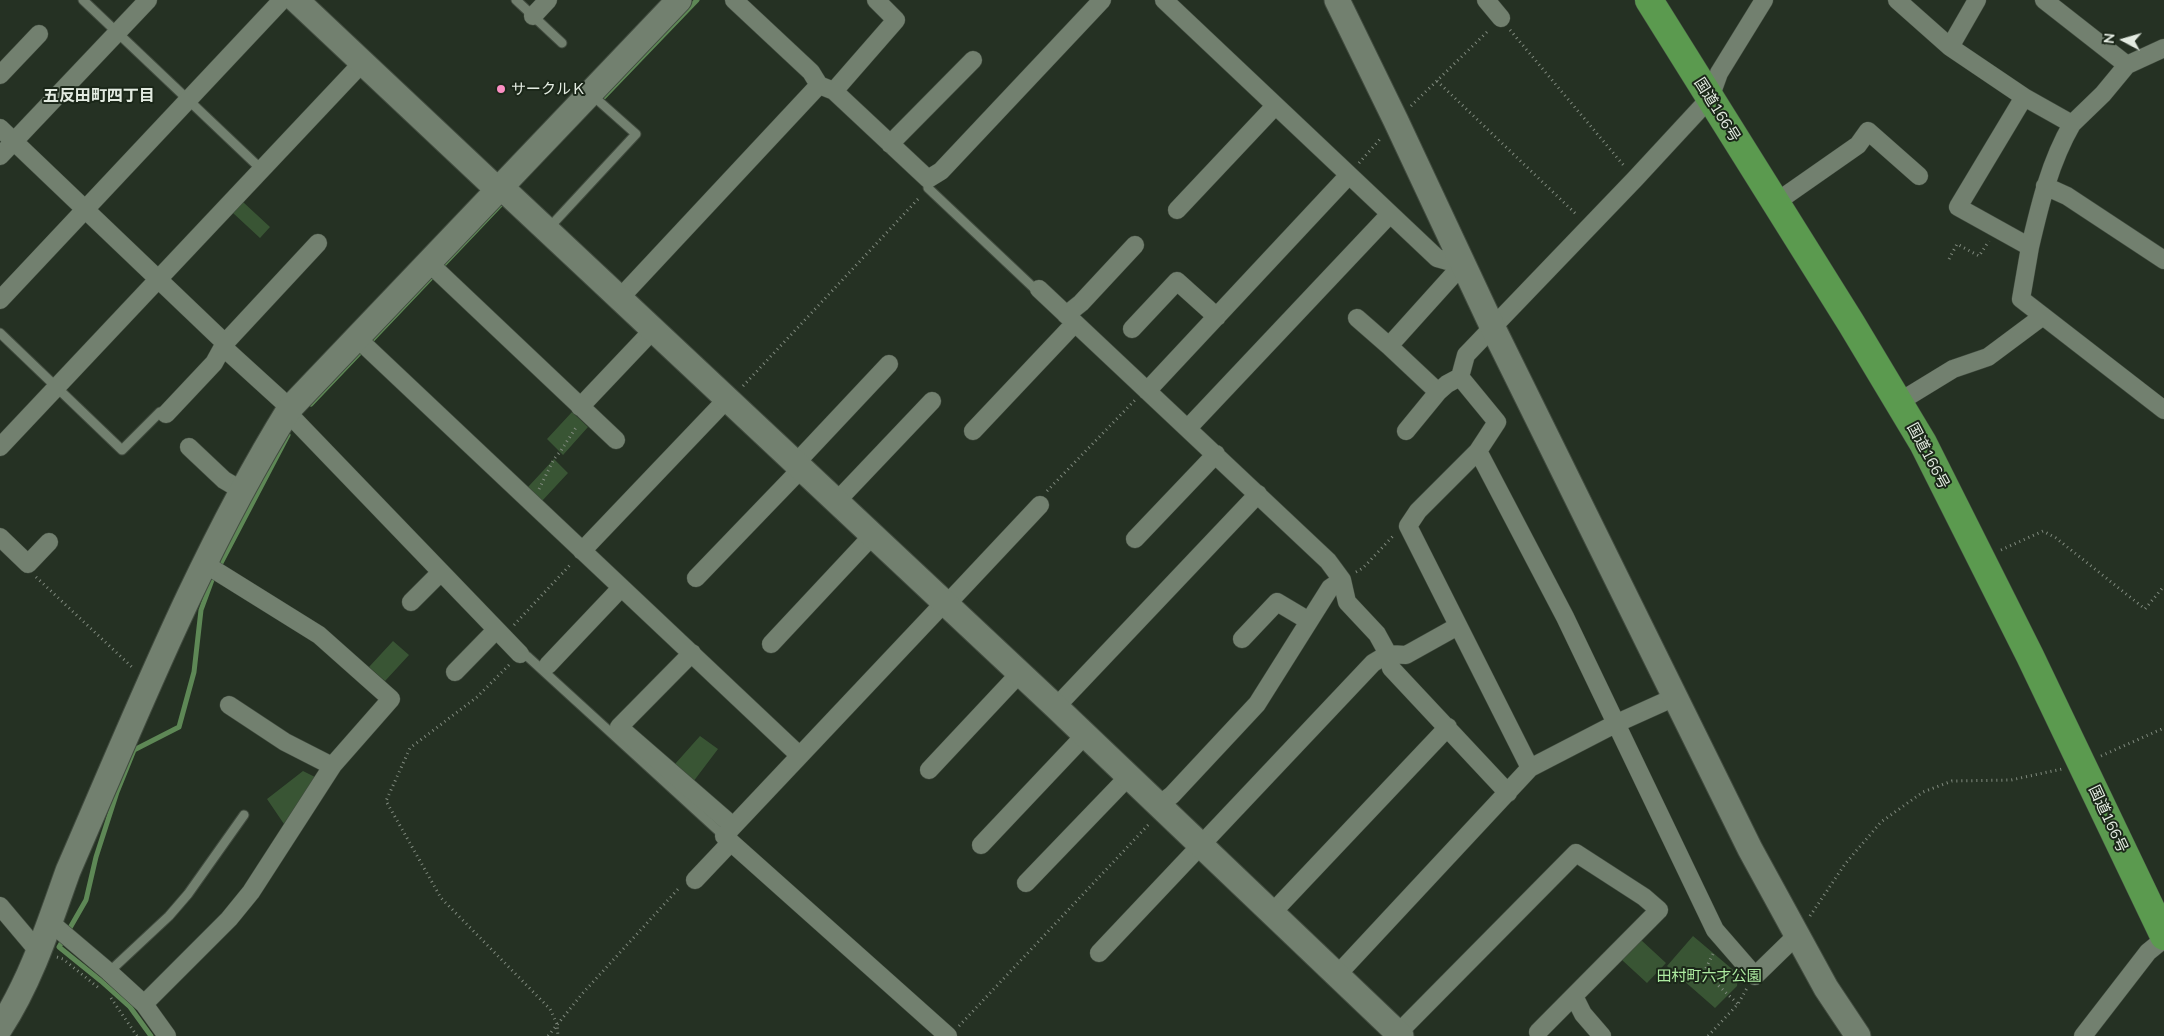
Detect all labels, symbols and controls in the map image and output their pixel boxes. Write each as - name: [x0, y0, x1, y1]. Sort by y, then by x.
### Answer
- north arrow: [2099, 15, 2149, 65]
- text: N: [2100, 32, 2119, 45]
- street label: 国道166号: [1690, 75, 1744, 145]
- place label: サークルＫ: [511, 80, 586, 98]
- marker: サークルＫ: [495, 83, 507, 95]
- district label: 五反田町四丁目: [43, 86, 155, 106]
- street label: 国道166号: [1903, 420, 1953, 492]
- street label: 国道166号: [2085, 783, 2131, 855]
- park label: 田村町六才公園: [1657, 967, 1761, 985]

